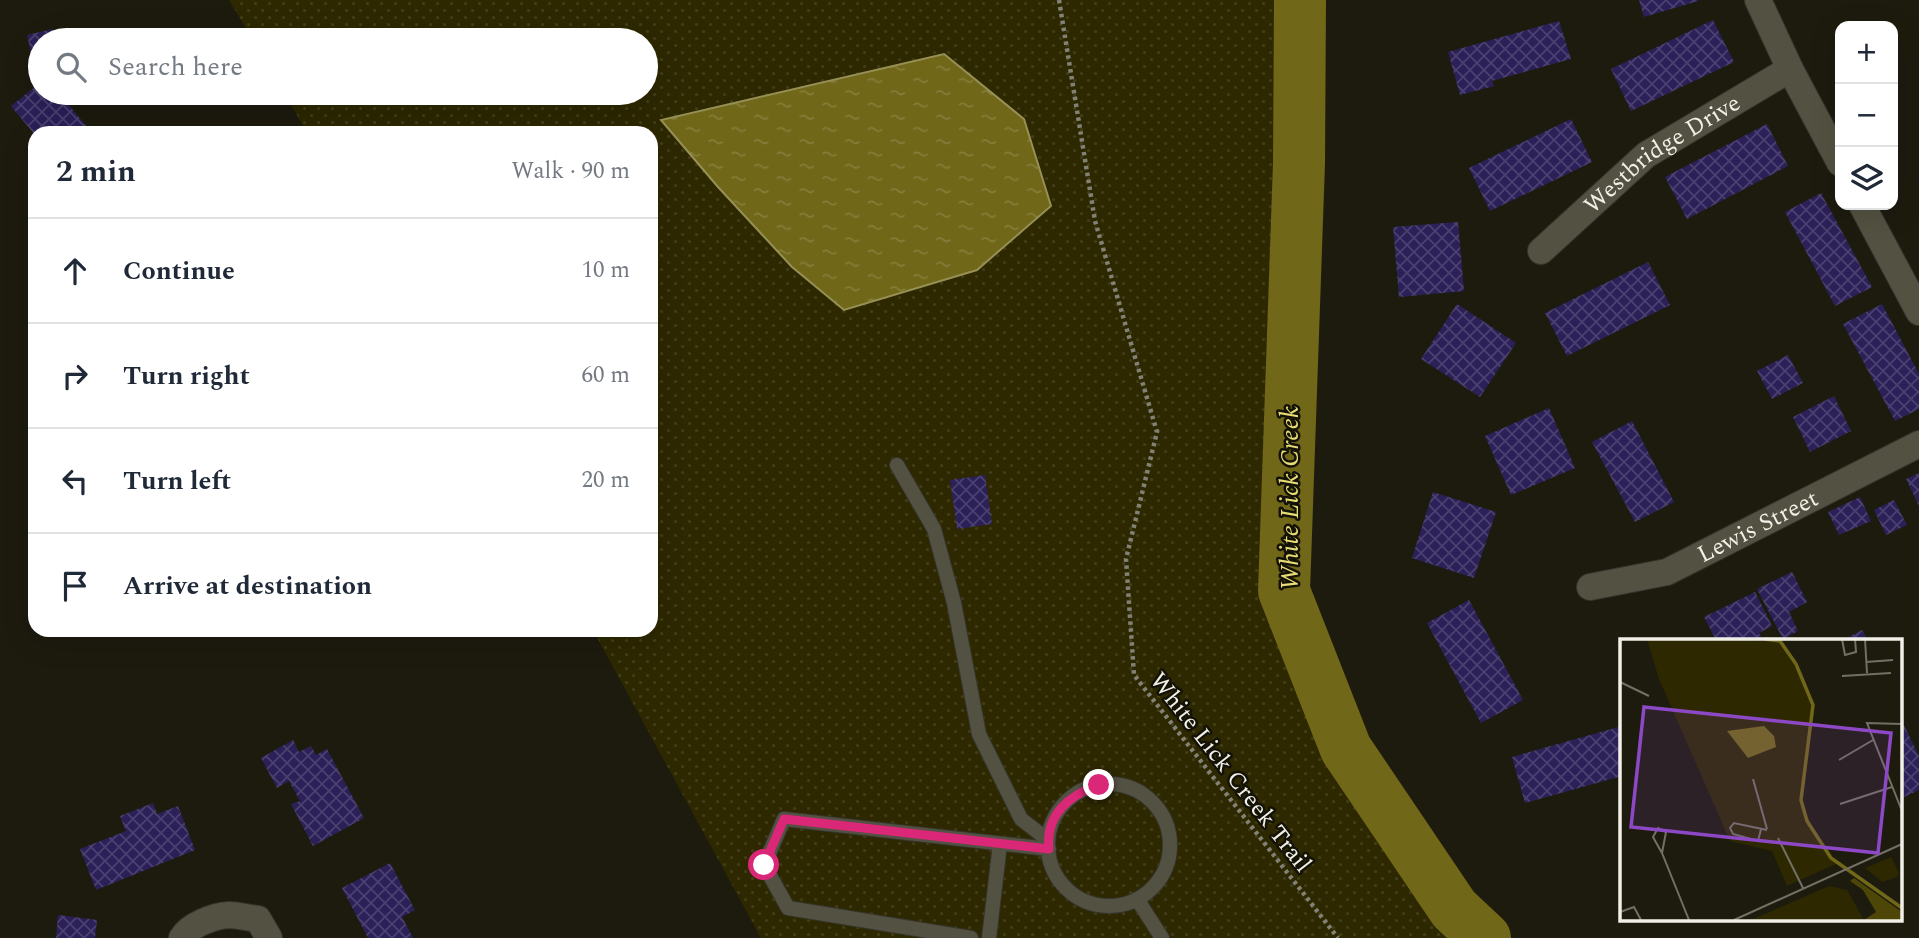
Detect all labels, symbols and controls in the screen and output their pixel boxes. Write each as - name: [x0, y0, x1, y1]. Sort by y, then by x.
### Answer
- map controls: [1835, 21, 1898, 210]
- button: +: [1835, 21, 1898, 84]
- search box: [28, 28, 658, 105]
- text: Search here: [108, 47, 243, 87]
- icon: search: [52, 48, 90, 86]
- button: −: [1835, 84, 1898, 147]
- street label: Westbridge Drive: [1576, 86, 1748, 223]
- button: layers: [1835, 147, 1898, 210]
- text: 2 min: [56, 149, 136, 195]
- text: Walk · 90 m: [511, 154, 630, 189]
- text: Continue: [123, 251, 235, 291]
- icon: ahead: [56, 252, 94, 290]
- text: 10 m: [581, 253, 630, 288]
- text: Turn right: [123, 356, 250, 396]
- icon: right: [56, 357, 94, 395]
- text: 60 m: [581, 358, 630, 393]
- water label: White Lick Creek: [1270, 406, 1310, 590]
- text: Turn left: [123, 461, 231, 501]
- icon: left: [56, 462, 94, 500]
- text: 20 m: [581, 463, 630, 498]
- street label: Lewis Street: [1691, 481, 1825, 573]
- text: Arrive at destination: [123, 566, 372, 606]
- icon: arrive: [56, 567, 94, 605]
- inset map: [1620, 639, 1902, 920]
- street label: White Lick Creek Trail: [1140, 665, 1320, 880]
- route end: [1083, 769, 1114, 800]
- route start: [748, 849, 779, 880]

